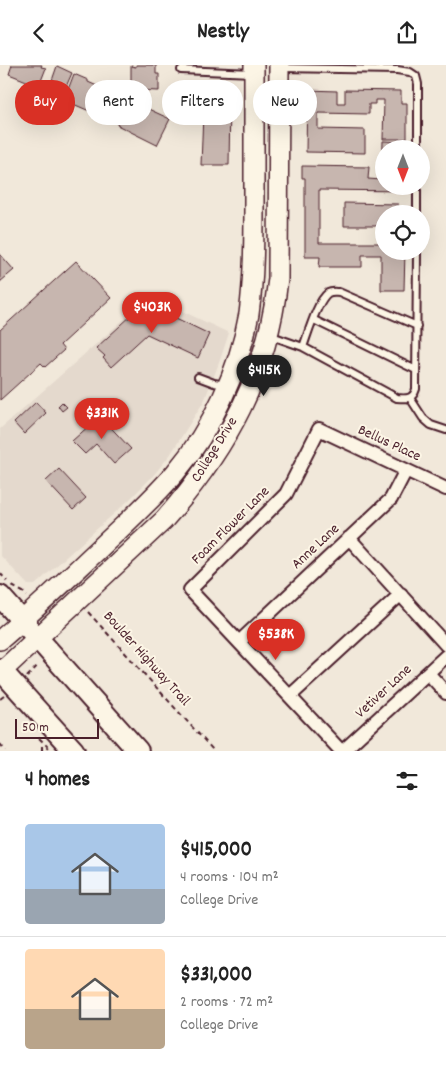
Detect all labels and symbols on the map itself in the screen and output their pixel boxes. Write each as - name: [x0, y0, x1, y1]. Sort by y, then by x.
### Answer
- north arrow: [375, 140, 430, 195]
- pin: $403K: [117, 291, 187, 334]
- pin: $415K: [229, 355, 299, 397]
- pin: $331K: [67, 397, 137, 440]
- street label: College Drive: [186, 413, 244, 487]
- street label: Bellus Place: [354, 420, 424, 468]
- street label: Foam Flower Lane: [187, 482, 275, 570]
- street label: Anne Lane: [287, 519, 345, 575]
- street label: Boulder Highway Trail: [97, 607, 195, 712]
- pin: $538K: [241, 619, 311, 661]
- street label: Vetiver Lane: [351, 660, 418, 724]
- scale bar: [15, 716, 99, 739]

